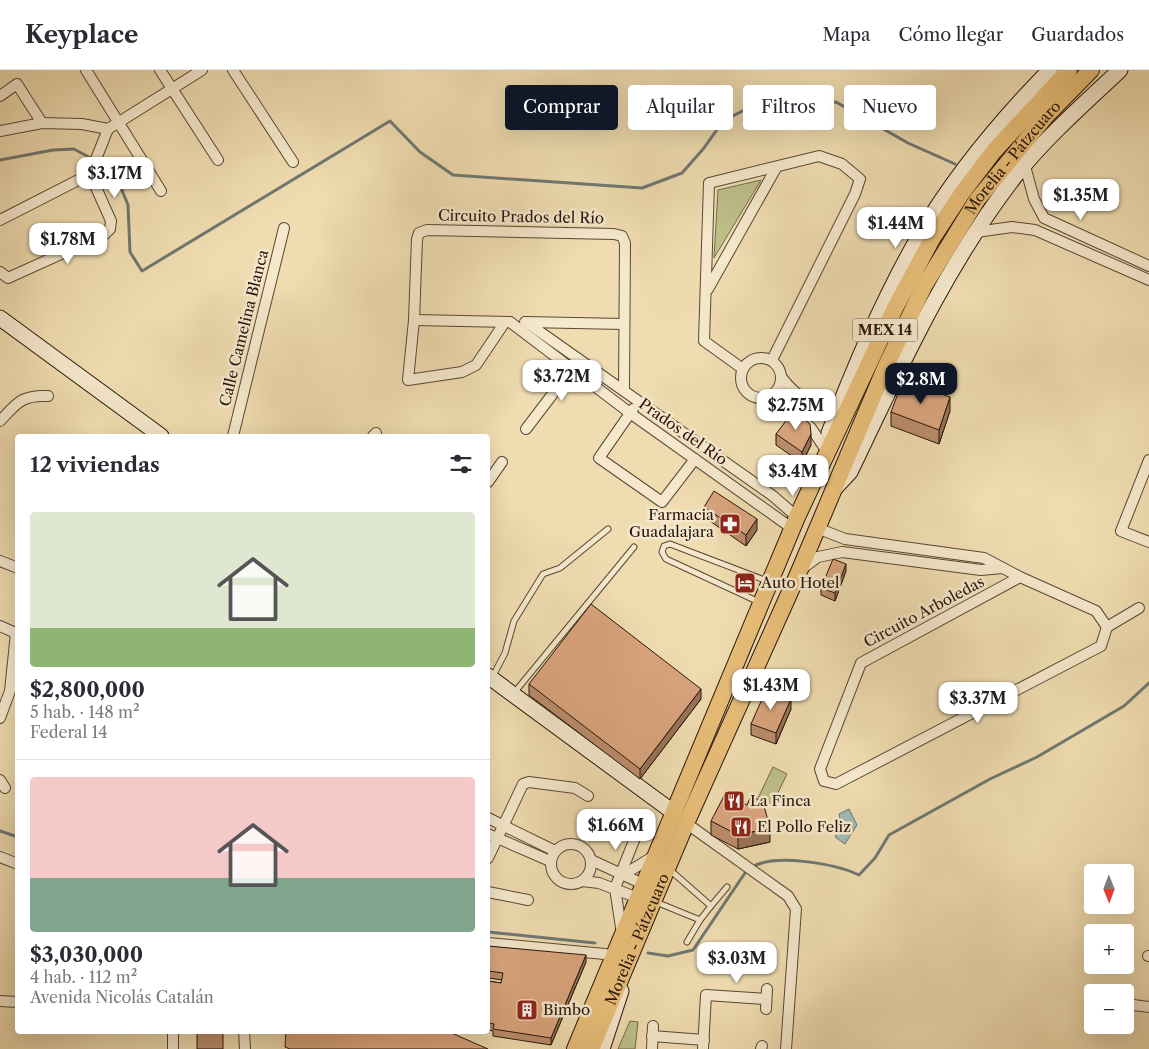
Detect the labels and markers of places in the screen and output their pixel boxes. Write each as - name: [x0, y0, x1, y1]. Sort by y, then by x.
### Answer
- pin: $3.17M: [74, 156, 156, 199]
- pin: $1.35M: [1040, 178, 1122, 221]
- pin: $1.44M: [855, 206, 937, 249]
- pin: $1.78M: [27, 222, 109, 265]
- pin: $3.72M: [521, 360, 603, 402]
- pin: $2.8M: [886, 362, 956, 405]
- pin: $2.75M: [755, 388, 837, 431]
- pin: $3.4M: [758, 454, 828, 497]
- place label: Farmacia Guadalajara: [629, 505, 714, 541]
- pharmacy icon: Farmacia Guadalajara: [718, 512, 742, 536]
- hotel icon: Auto Hotel: [733, 571, 757, 595]
- place label: Auto Hotel: [760, 573, 840, 592]
- pin: $1.43M: [730, 668, 812, 711]
- pin: $3.37M: [937, 682, 1019, 724]
- restaurant icon: La Finca: [722, 789, 746, 813]
- place label: La Finca: [750, 791, 811, 810]
- pin: $1.66M: [575, 808, 657, 851]
- restaurant icon: El Pollo Feliz: [729, 815, 753, 839]
- place label: El Pollo Feliz: [757, 817, 851, 836]
- pin: $3.03M: [696, 942, 778, 984]
- building icon: Bimbo: [515, 998, 539, 1022]
- place label: Bimbo: [543, 1000, 590, 1019]

